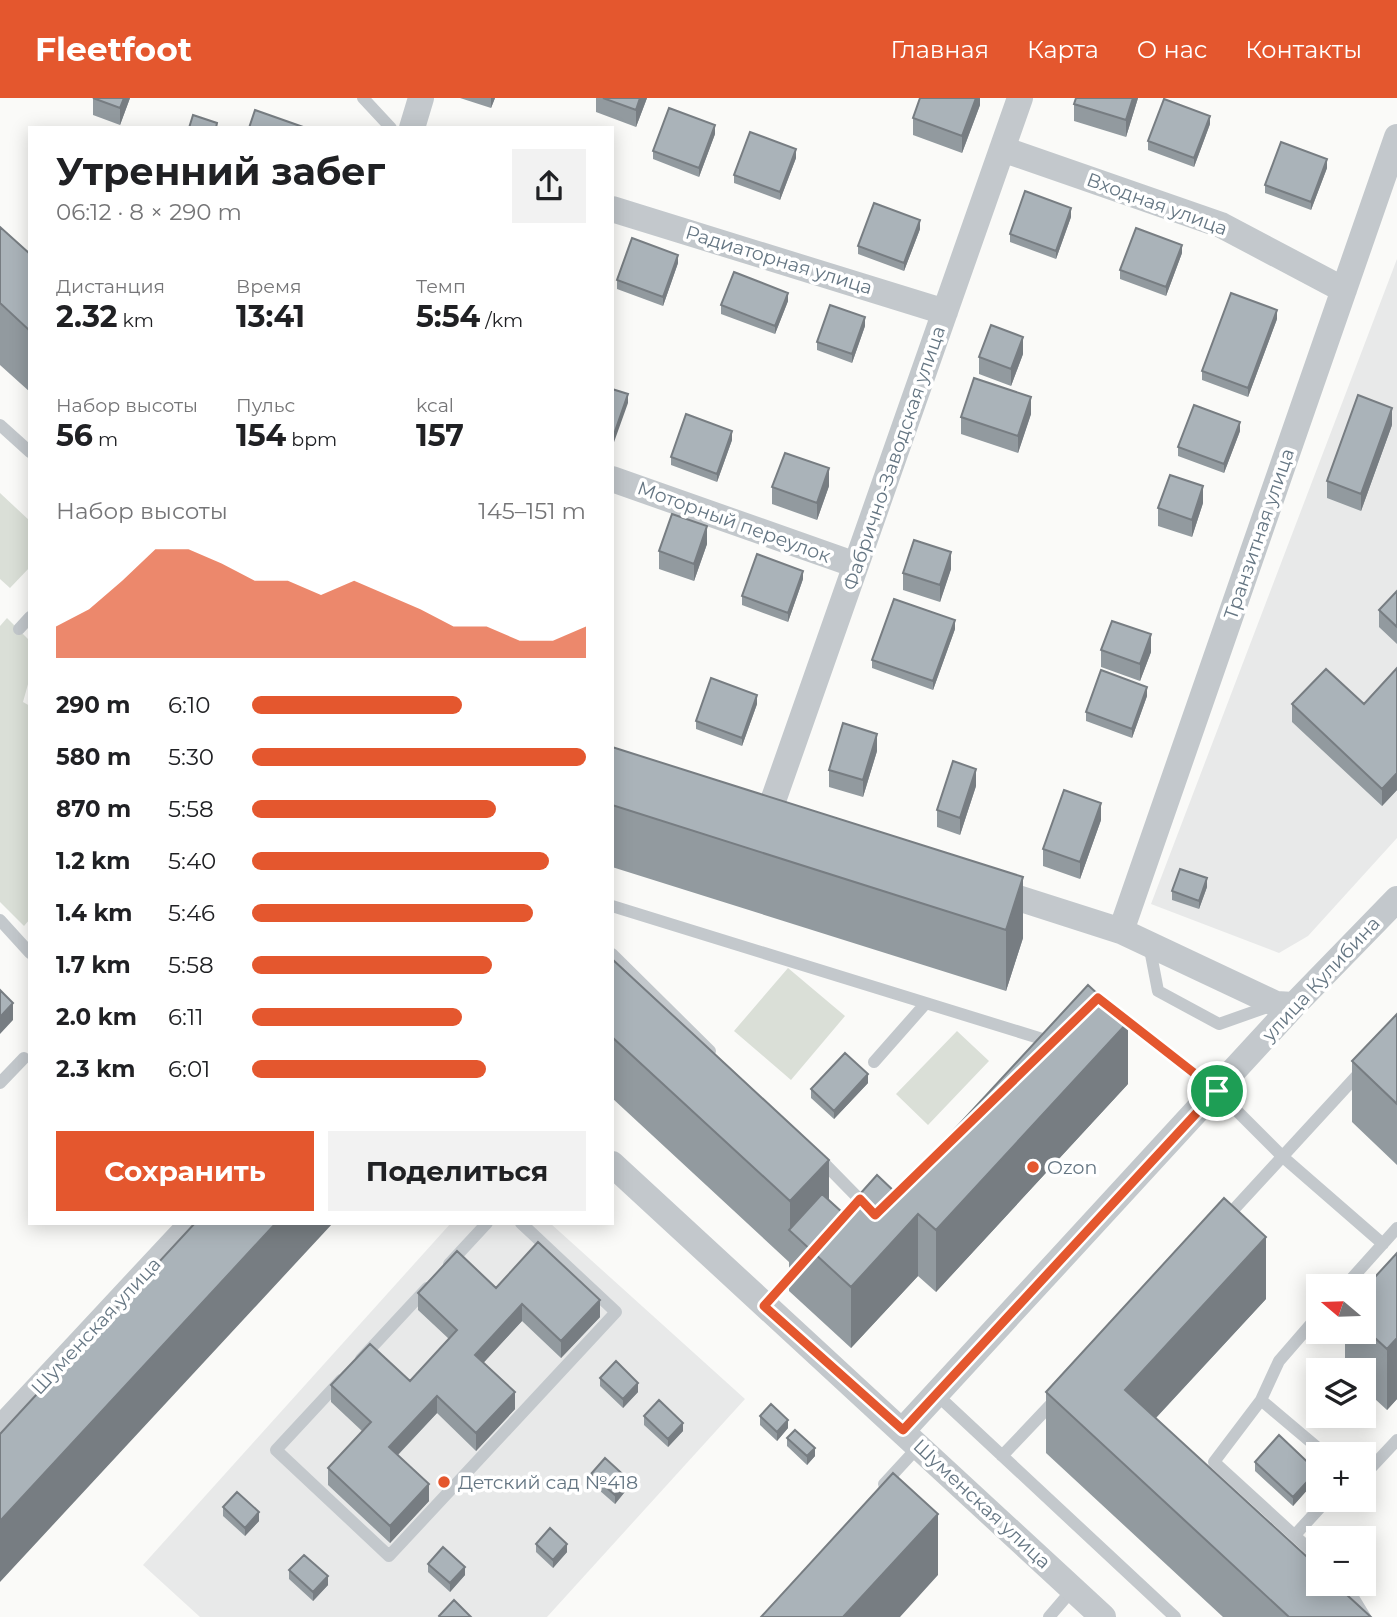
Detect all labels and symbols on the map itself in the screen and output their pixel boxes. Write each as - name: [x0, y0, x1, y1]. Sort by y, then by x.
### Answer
- street label: Входная улица: [1084, 168, 1230, 240]
- street label: Радиаторная улица: [683, 221, 875, 299]
- street label: Фабрично-Заводская улица: [838, 323, 950, 593]
- street label: Транзитная улица: [1219, 445, 1299, 623]
- street label: Моторный переулок: [634, 476, 834, 568]
- street label: улица Кулибина: [1257, 912, 1385, 1047]
- pin: [1187, 1061, 1247, 1121]
- place label: Ozon: [1047, 1156, 1097, 1179]
- marker: Ozon: [1025, 1159, 1041, 1175]
- street label: Шуменская улица: [26, 1253, 166, 1399]
- north arrow: [1306, 1274, 1376, 1344]
- street label: Шуменская улица: [909, 1434, 1055, 1574]
- place label: Детский сад №418: [458, 1471, 638, 1494]
- marker: Детский сад №418: [436, 1474, 452, 1490]

